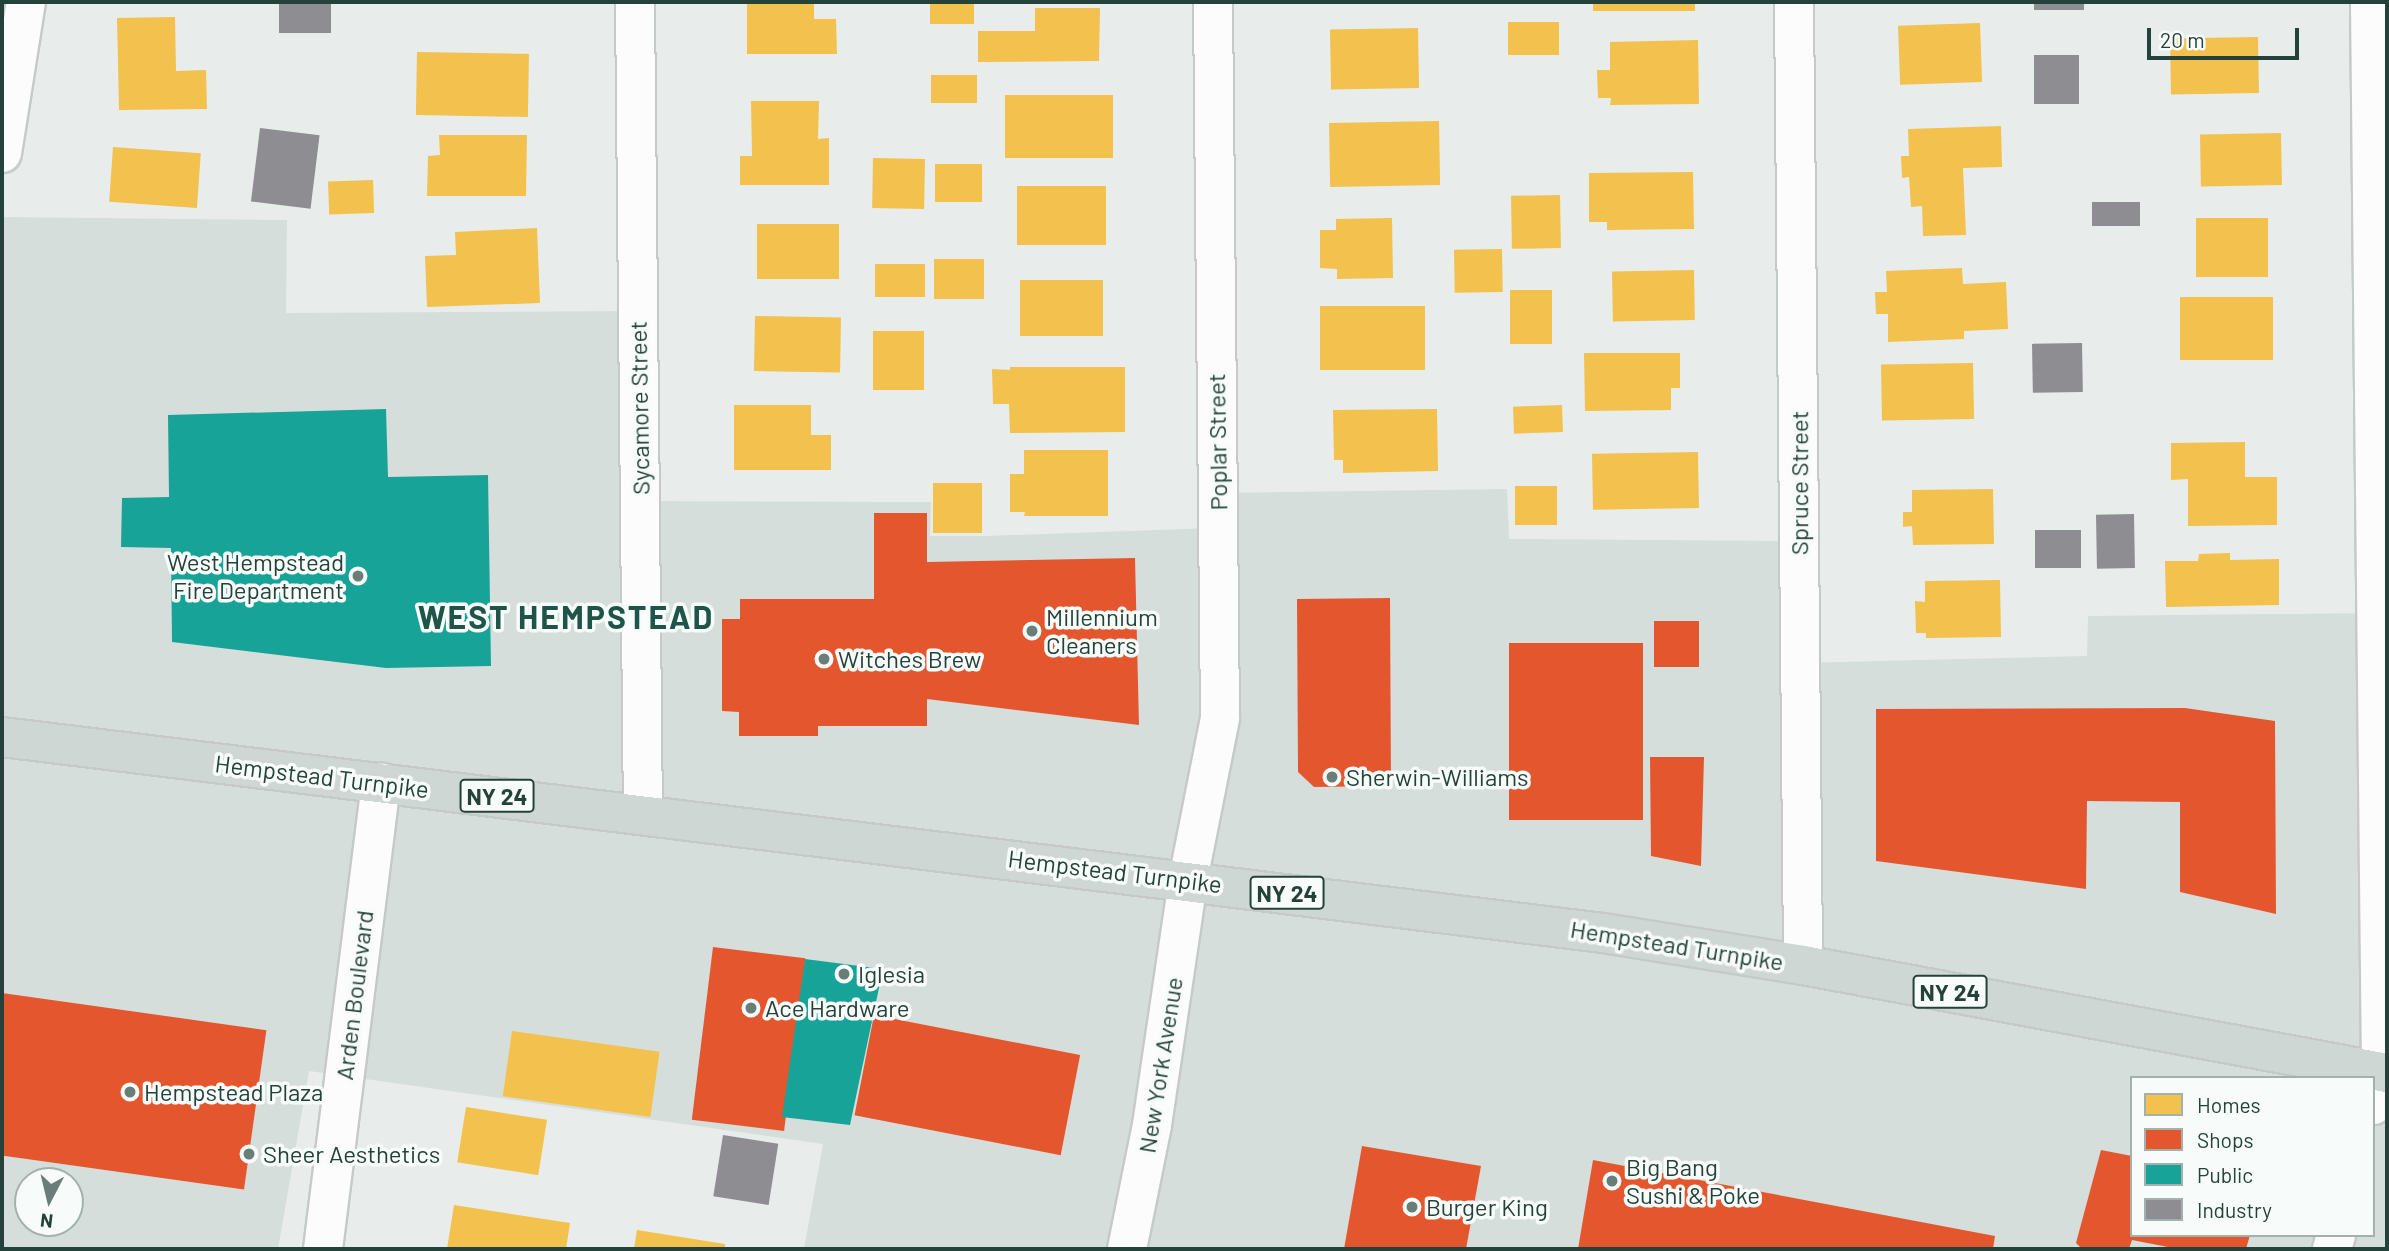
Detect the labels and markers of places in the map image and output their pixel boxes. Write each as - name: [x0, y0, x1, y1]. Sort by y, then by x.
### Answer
- place label: West Hempstead Fire Department: [167, 548, 344, 604]
- marker: West Hempstead Fire Department: [350, 568, 366, 584]
- place label: Millennium Cleaners: [1046, 603, 1158, 659]
- marker: Millennium Cleaners: [1024, 623, 1040, 639]
- place label: Witches Brew: [838, 645, 981, 673]
- marker: Witches Brew: [816, 651, 832, 667]
- place label: Sherwin-Williams: [1346, 763, 1529, 791]
- marker: Sherwin-Williams: [1324, 769, 1340, 785]
- place label: Iglesia: [858, 960, 925, 988]
- marker: Iglesia: [836, 966, 852, 982]
- place label: Ace Hardware: [765, 994, 910, 1022]
- marker: Ace Hardware: [743, 1000, 759, 1016]
- place label: Hempstead Plaza: [144, 1078, 323, 1106]
- marker: Hempstead Plaza: [122, 1084, 138, 1100]
- place label: Sheer Aesthetics: [263, 1140, 440, 1168]
- marker: Sheer Aesthetics: [241, 1146, 257, 1162]
- place label: Big Bang Sushi & Poke: [1626, 1153, 1760, 1209]
- marker: Big Bang Sushi & Poke: [1604, 1173, 1620, 1189]
- place label: Burger King: [1426, 1193, 1548, 1221]
- marker: Burger King: [1404, 1199, 1420, 1215]

